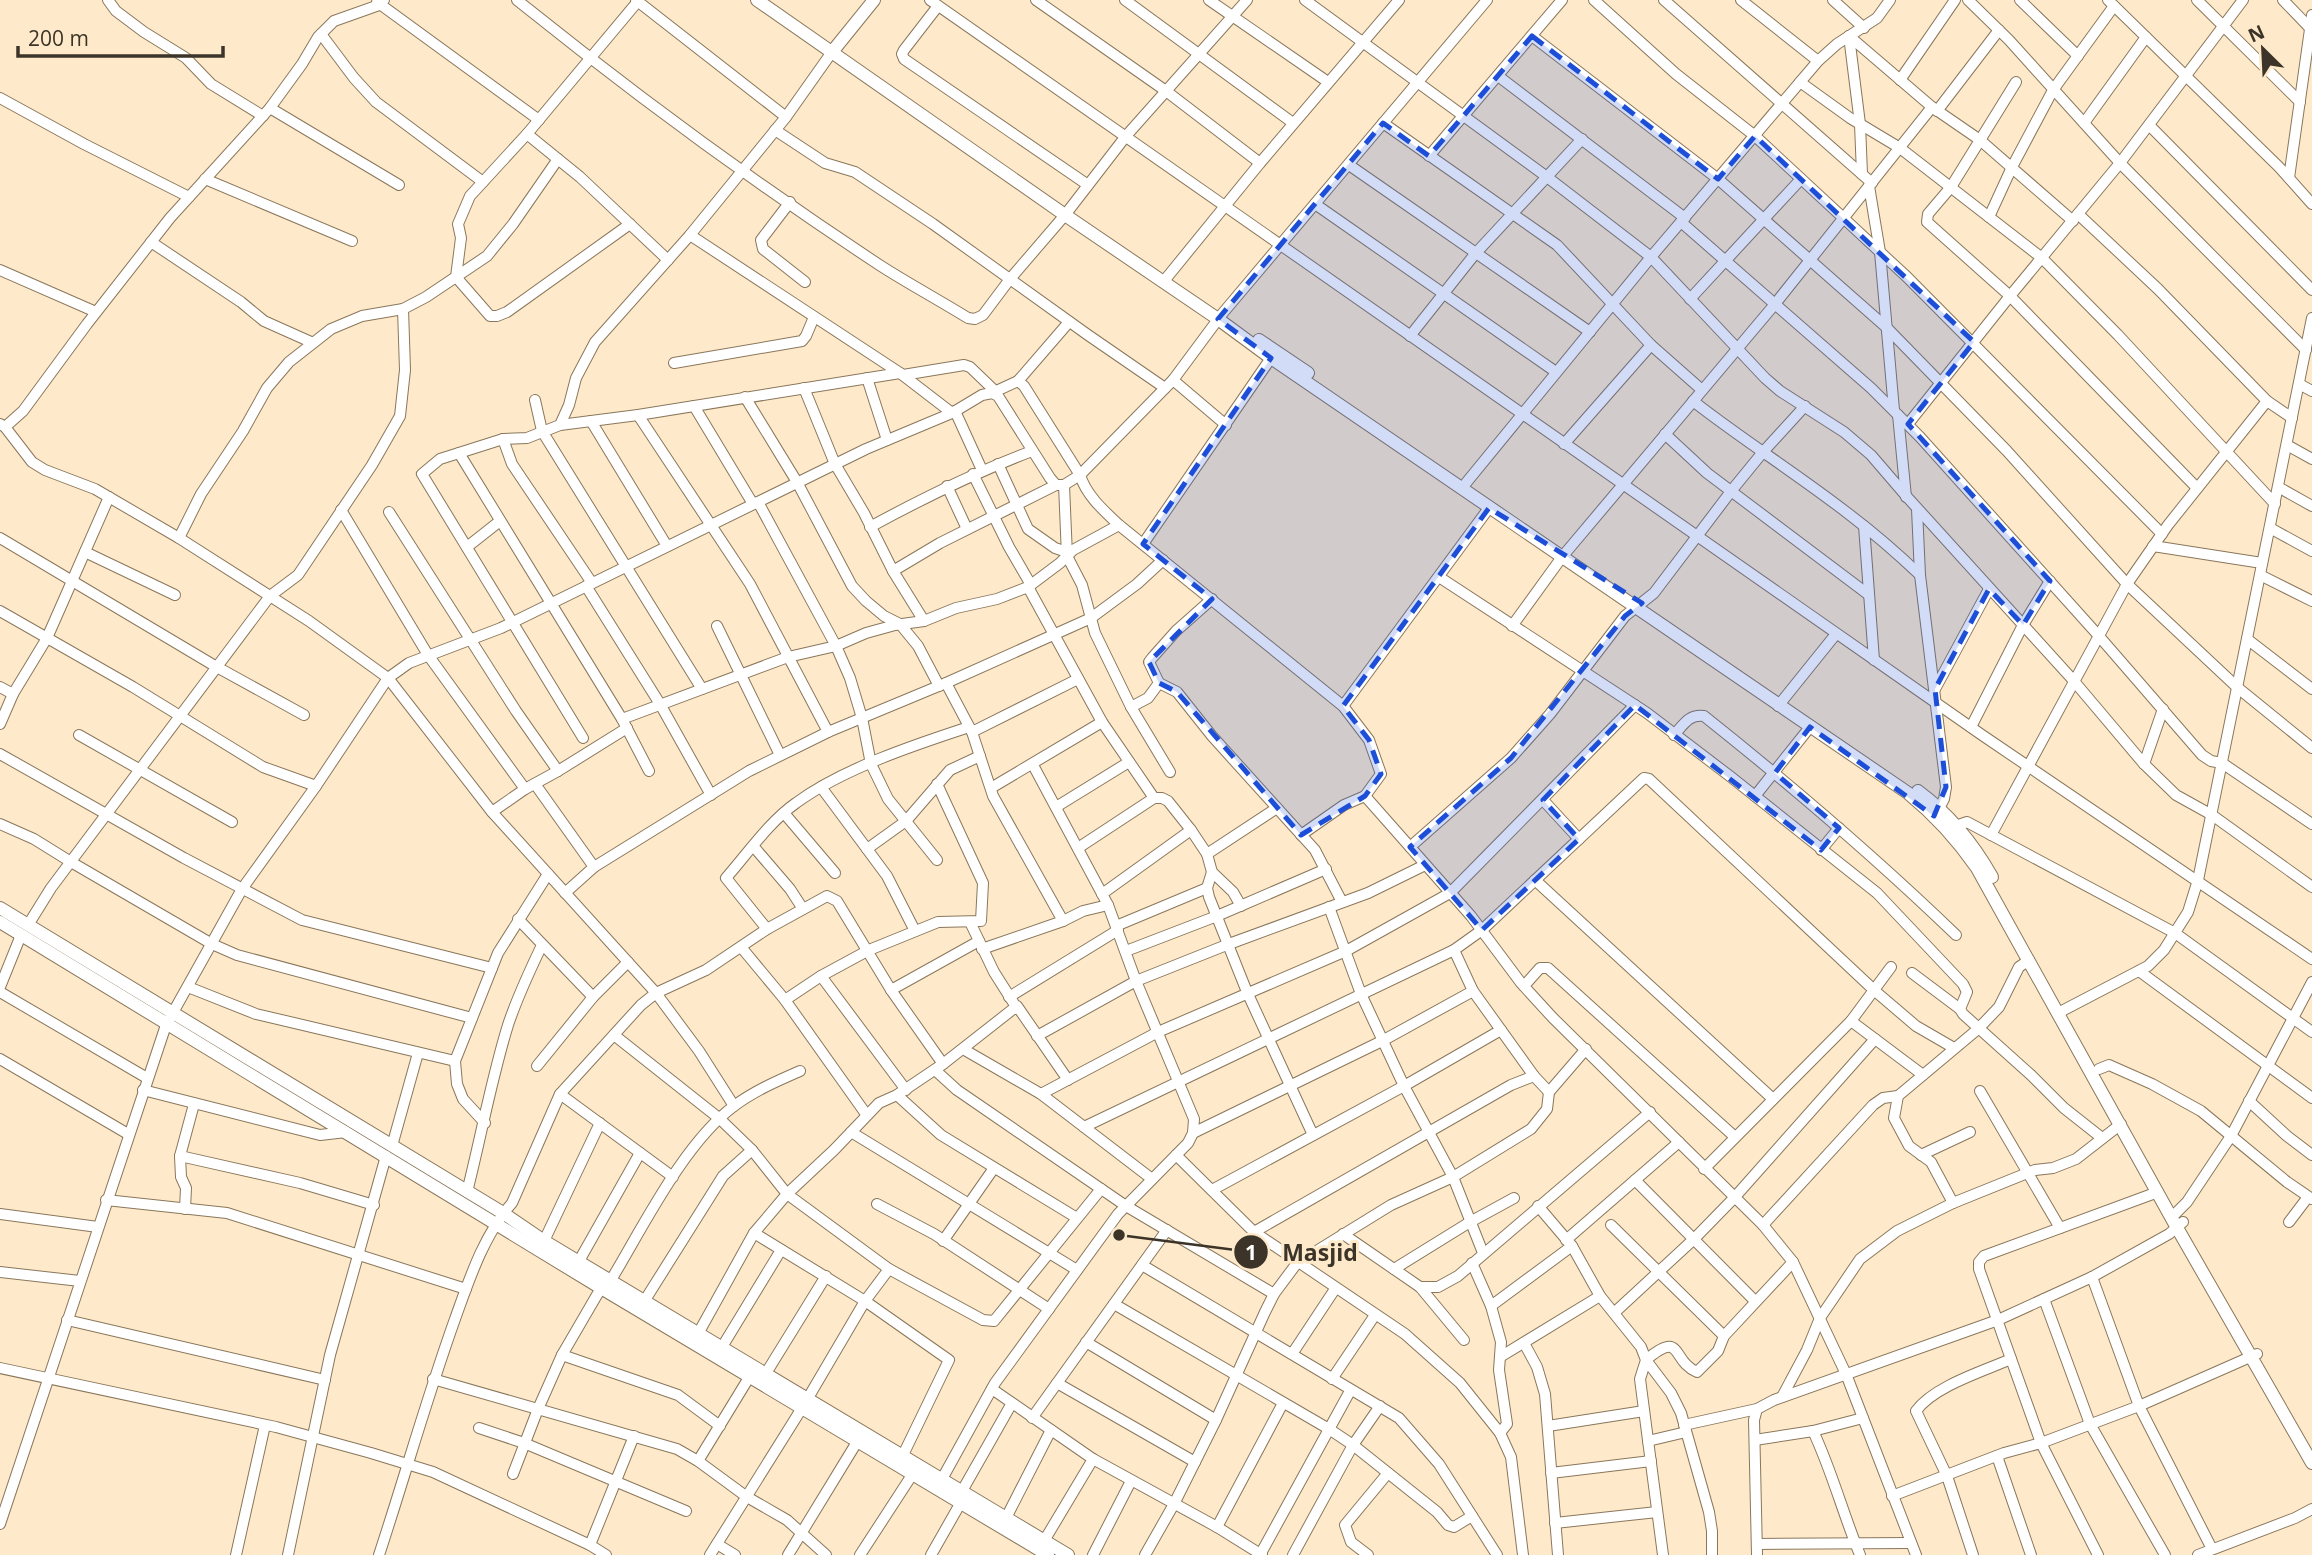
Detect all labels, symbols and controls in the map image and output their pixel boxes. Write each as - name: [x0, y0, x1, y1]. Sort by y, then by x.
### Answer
- scale bar: [18, 14, 222, 58]
- north arrow: [2228, 14, 2298, 84]
- text: N: [2244, 18, 2268, 48]
- text: 200 m: [28, 24, 89, 52]
- callout: Masjid: [1234, 1230, 1372, 1274]
- text: Masjid: [1282, 1236, 1358, 1268]
- text: 1: [1245, 1238, 1257, 1266]

